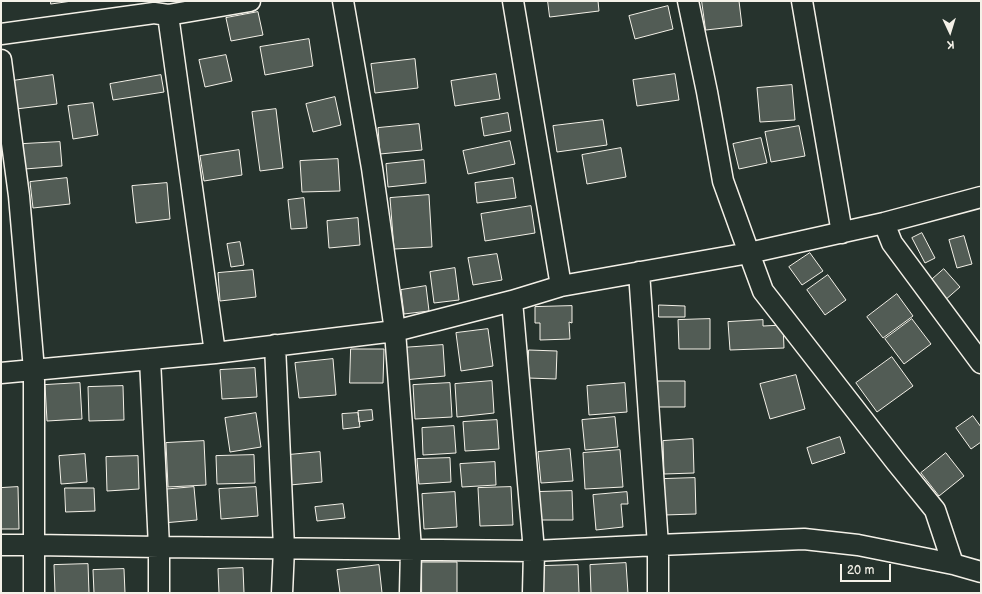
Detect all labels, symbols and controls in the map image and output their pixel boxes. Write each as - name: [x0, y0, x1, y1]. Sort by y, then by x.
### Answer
- north arrow: [930, 12, 970, 52]
- text: K: [947, 38, 955, 51]
- scale bar: [842, 556, 893, 582]
- text: 20 m: [847, 563, 874, 578]

